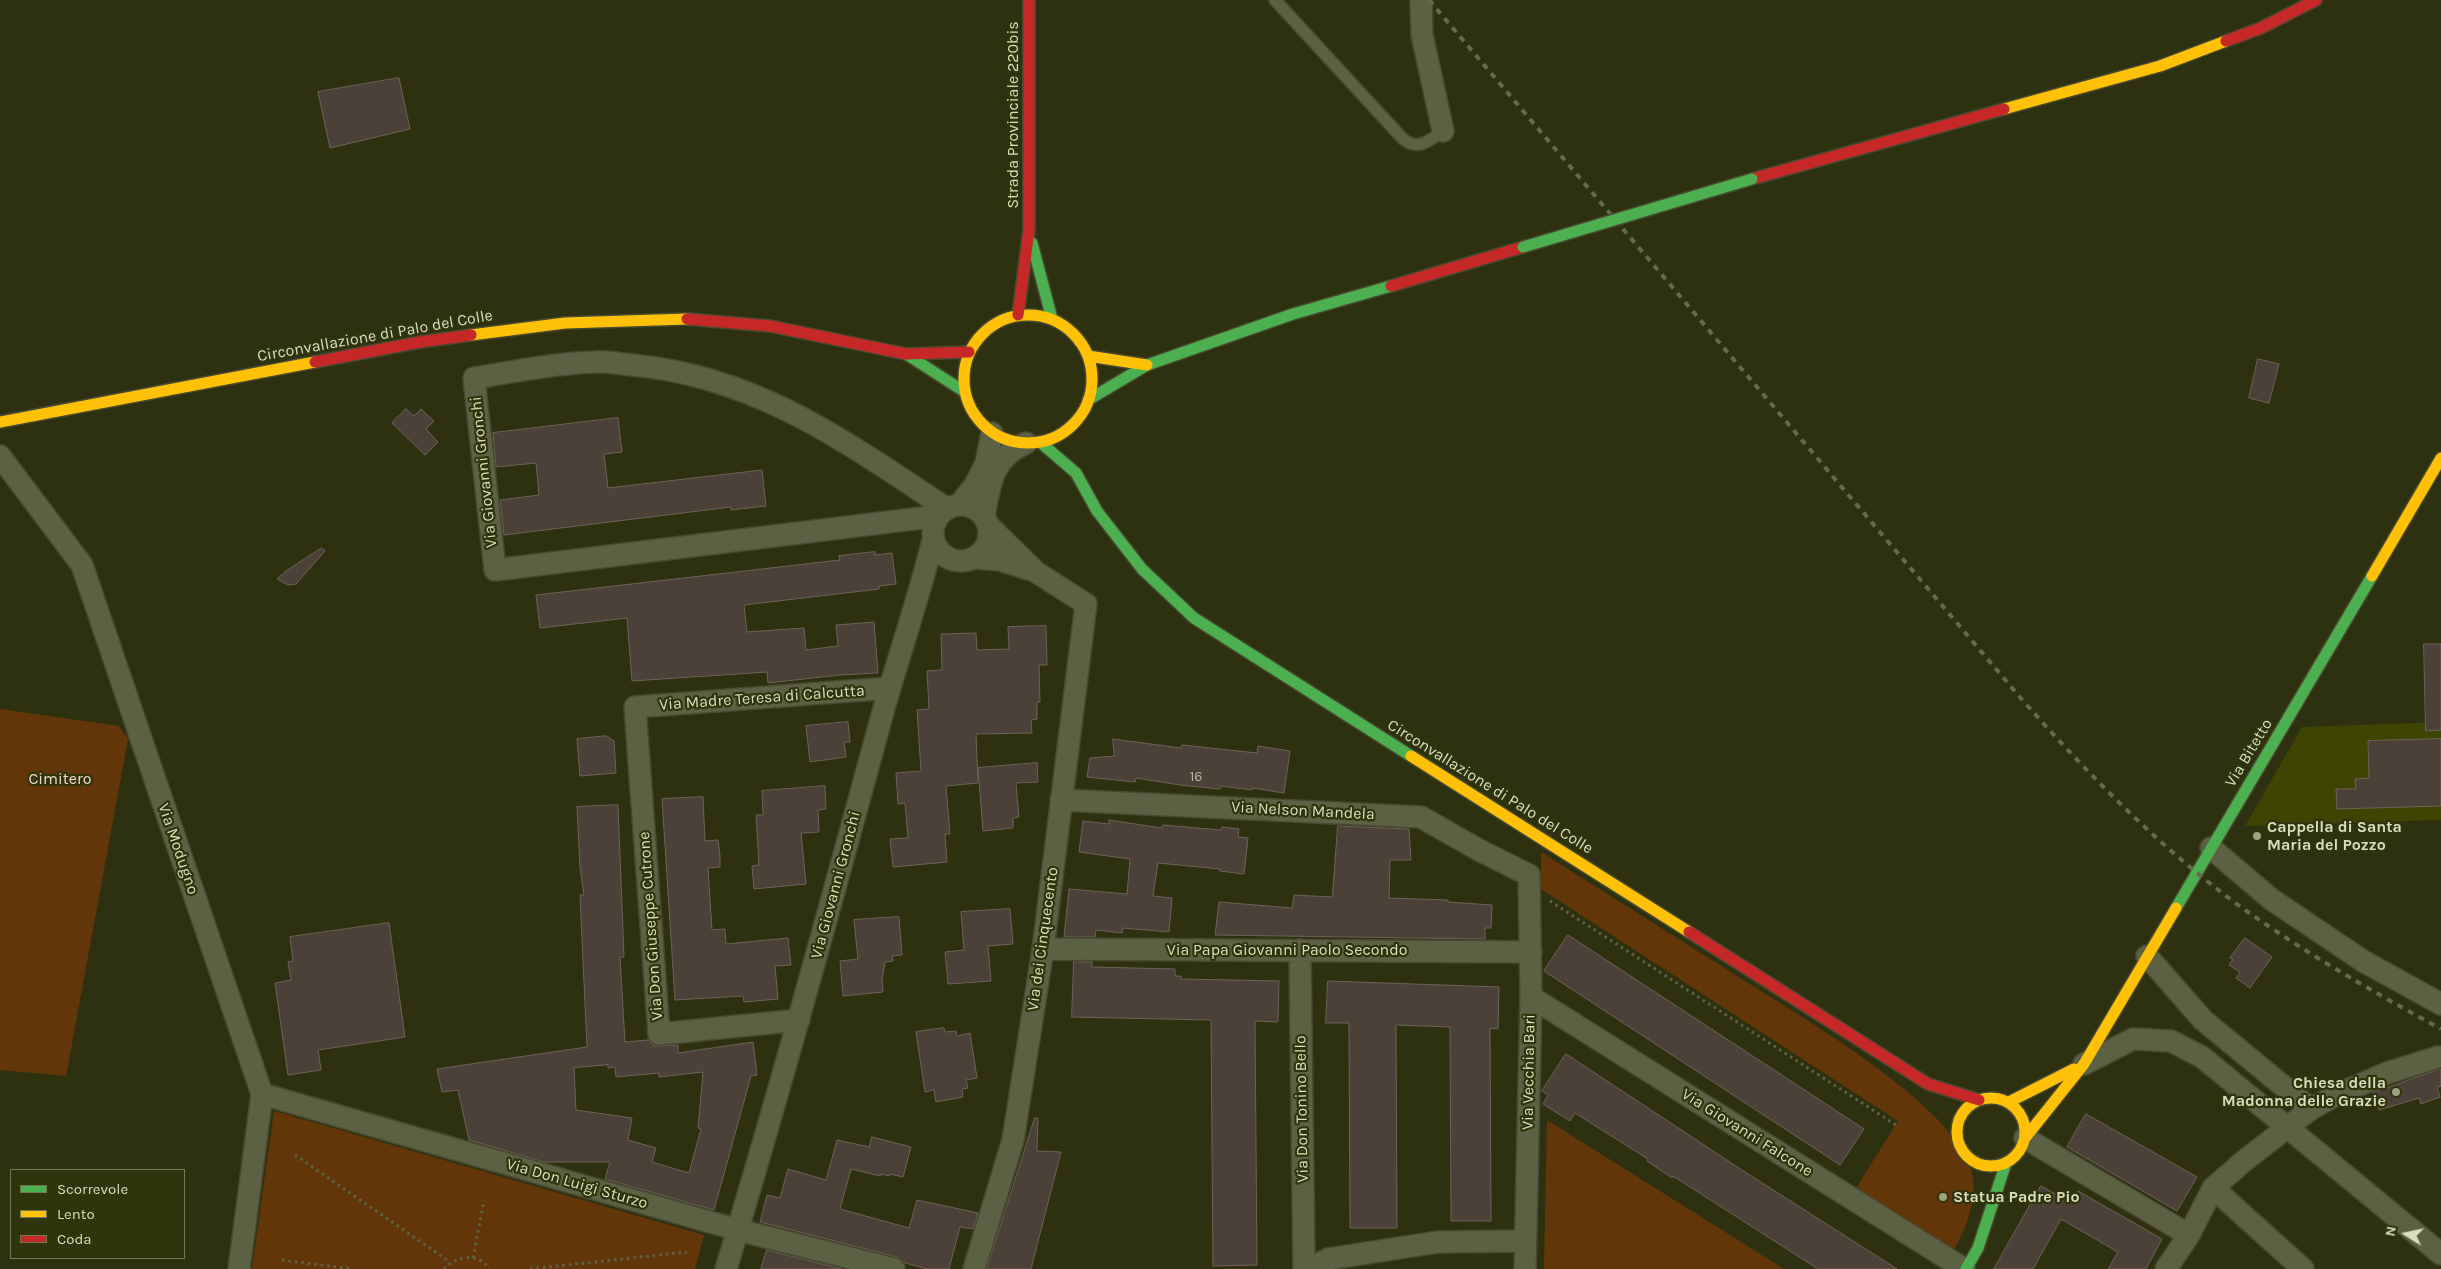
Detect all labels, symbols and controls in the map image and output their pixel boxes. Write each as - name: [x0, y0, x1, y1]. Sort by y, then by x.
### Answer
- street label: Strada Provinciale 220bis: [1003, 21, 1023, 209]
- street label: Circonvallazione di Palo del Colle: [256, 306, 494, 366]
- street label: Via Giovanni Gronchi: [467, 395, 501, 549]
- street label: Via Madre Teresa di Calcutta: [659, 681, 865, 715]
- street label: Via Bitetto: [2221, 715, 2277, 791]
- street label: Circonvallazione di Palo del Colle: [1384, 716, 1596, 858]
- park label: Cimitero: [28, 769, 92, 789]
- house number: 16: [1190, 769, 1202, 785]
- street label: Via Nelson Mandela: [1231, 798, 1375, 824]
- street label: Via Modugno: [153, 801, 203, 897]
- street label: Via Giovanni Gronchi: [807, 809, 865, 961]
- place label: Cappella di Santa Maria del Pozzo: [2267, 817, 2402, 855]
- marker: Cappella di Santa Maria del Pozzo: [2251, 830, 2263, 842]
- street label: Via Don Giuseppe Cutrone: [635, 831, 667, 1021]
- street label: Via dei Cinquecento: [1023, 866, 1063, 1012]
- street label: Via Papa Giovanni Paolo Secondo: [1167, 940, 1407, 960]
- street label: Via Vecchia Bari: [1518, 1014, 1540, 1130]
- street label: Via Don Tonino Bello: [1291, 1035, 1313, 1183]
- place label: Chiesa della Madonna delle Grazie: [2222, 1073, 2386, 1111]
- street label: Via Giovanni Falcone: [1678, 1085, 1816, 1181]
- marker: Chiesa della Madonna delle Grazie: [2390, 1086, 2402, 1098]
- street label: Via Don Luigi Sturzo: [504, 1155, 650, 1213]
- legend: [10, 1169, 185, 1259]
- text: Scorrevole: [57, 1180, 128, 1198]
- place label: Statua Padre Pio: [1953, 1187, 2079, 1207]
- marker: Statua Padre Pio: [1937, 1191, 1949, 1203]
- text: Lento: [57, 1205, 95, 1223]
- north arrow: [2381, 1209, 2431, 1259]
- text: N: [2381, 1225, 2400, 1238]
- text: Coda: [57, 1230, 92, 1248]

